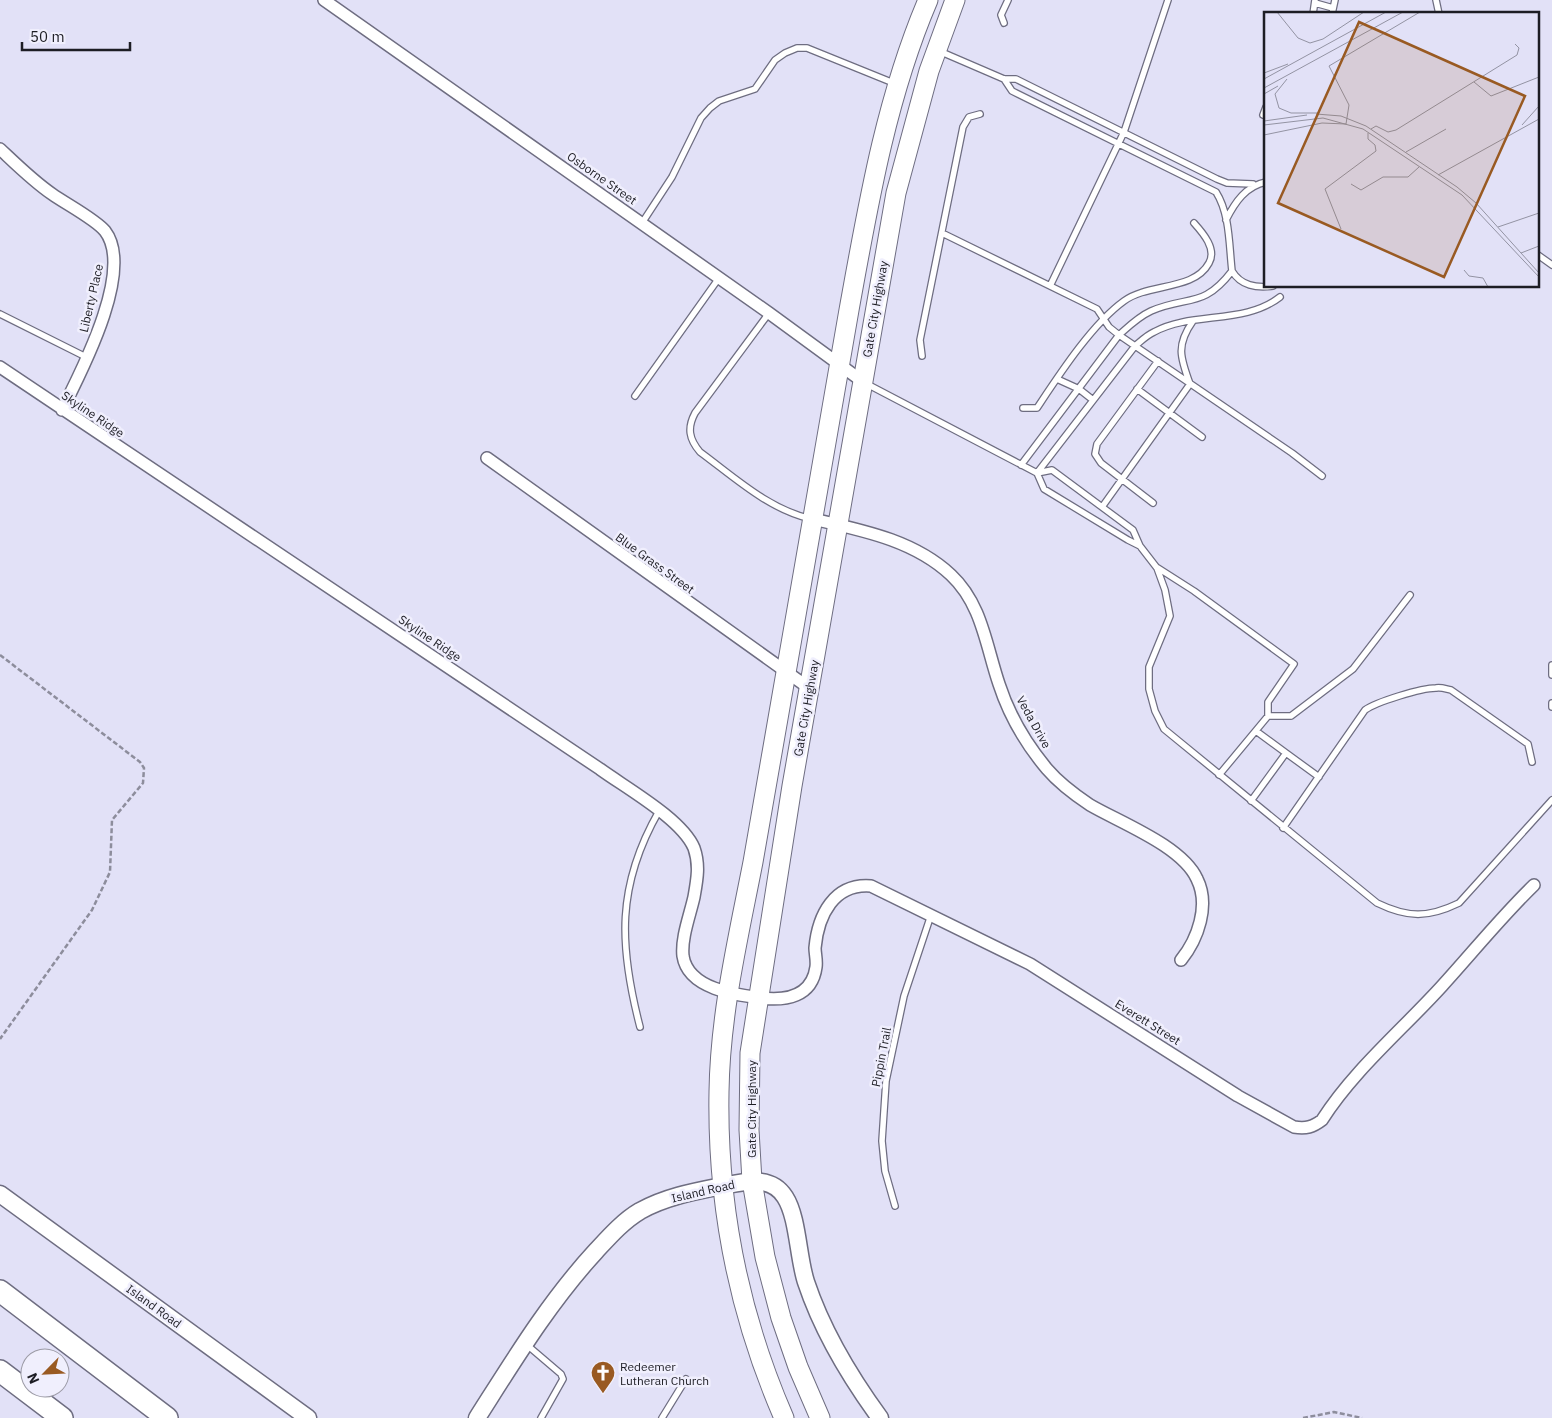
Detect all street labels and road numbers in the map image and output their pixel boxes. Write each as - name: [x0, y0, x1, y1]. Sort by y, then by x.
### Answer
- street label: Osborne Street: [564, 148, 640, 208]
- street label: Gate City Highway: [859, 260, 891, 358]
- street label: Liberty Place: [76, 262, 106, 334]
- street label: Skyline Ridge: [59, 388, 127, 441]
- street label: Blue Grass Street: [613, 529, 697, 597]
- street label: Skyline Ridge: [396, 612, 464, 665]
- street label: Gate City Highway: [790, 659, 822, 757]
- street label: Veda Drive: [1013, 693, 1055, 751]
- street label: Everett Street: [1112, 996, 1184, 1048]
- street label: Pippin Trail: [868, 1026, 894, 1088]
- street label: Gate City Highway: [744, 1060, 759, 1158]
- street label: Island Road: [670, 1176, 736, 1206]
- street label: Island Road: [123, 1281, 185, 1331]

